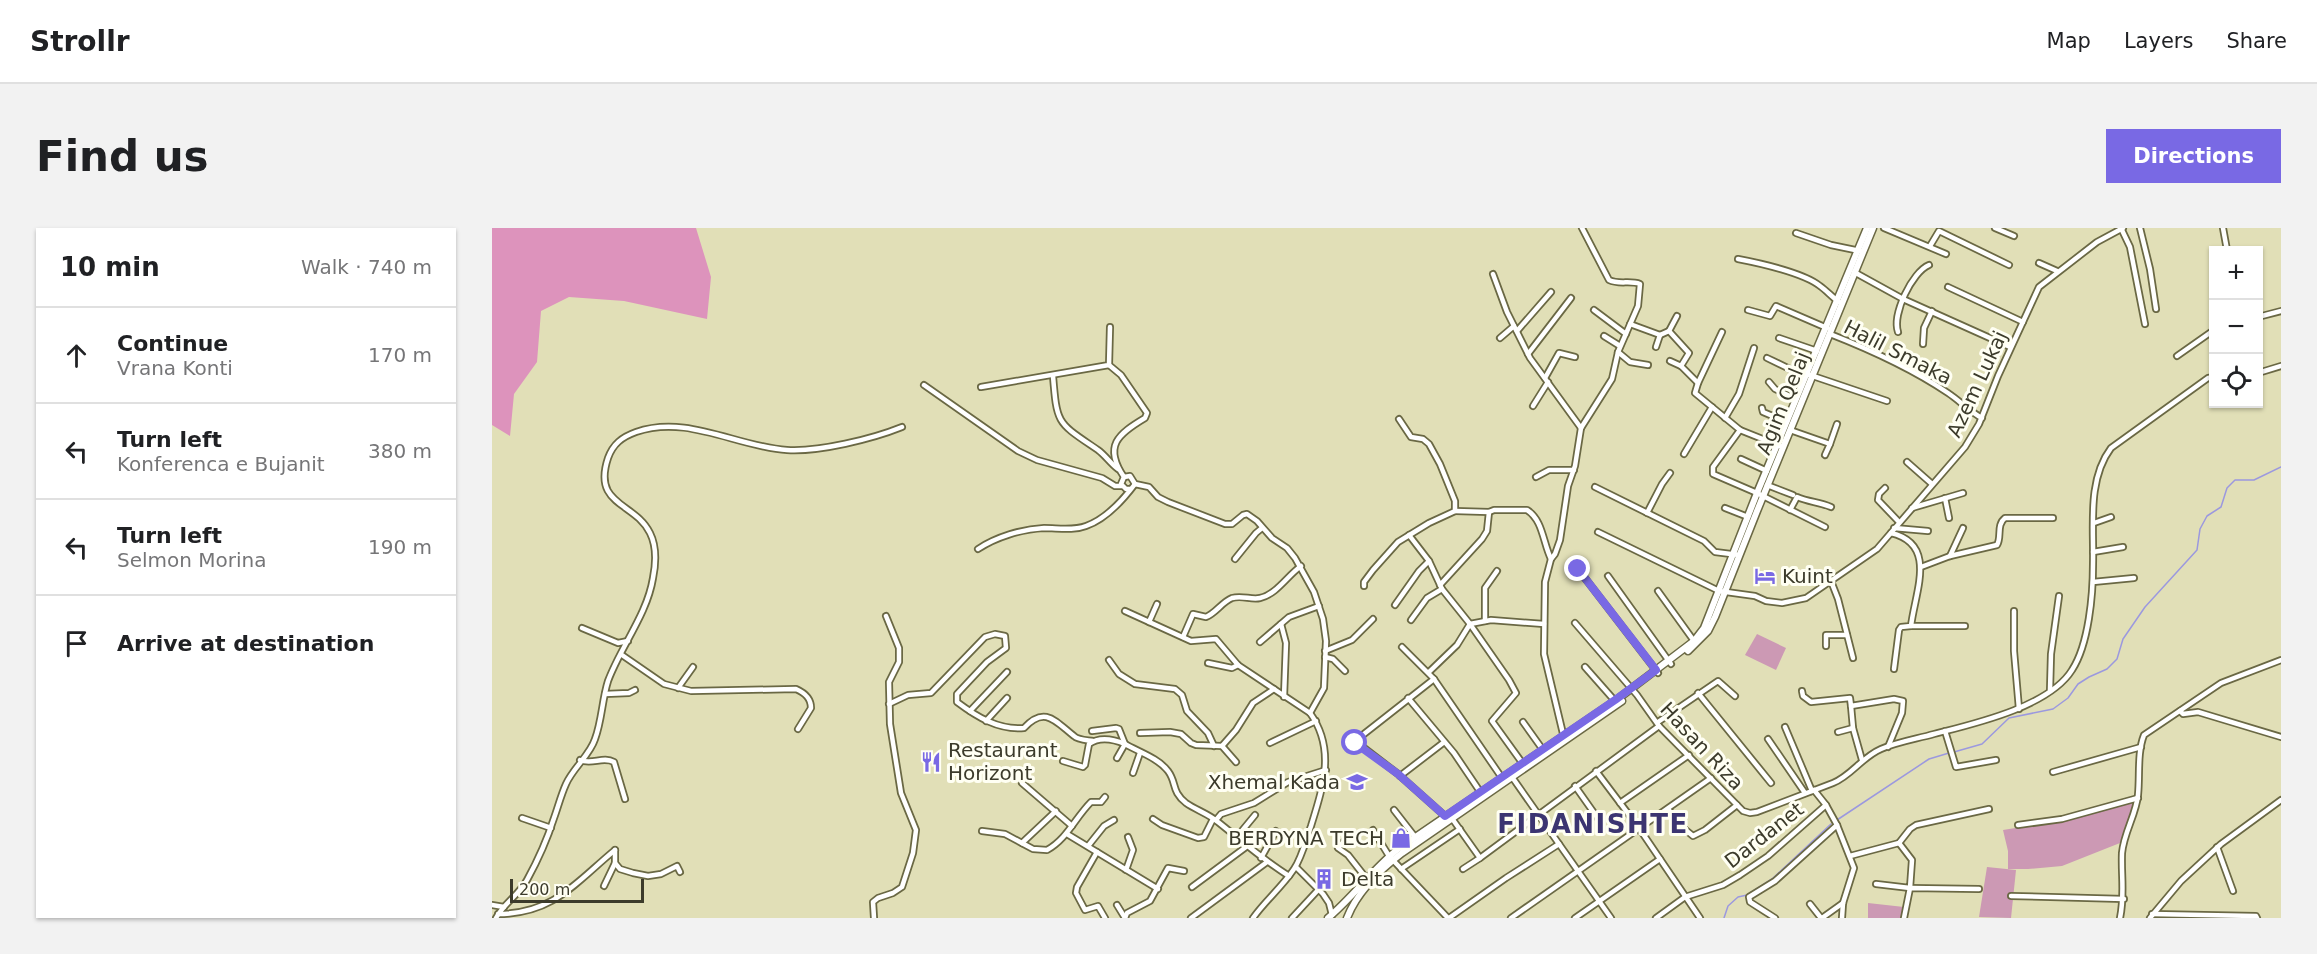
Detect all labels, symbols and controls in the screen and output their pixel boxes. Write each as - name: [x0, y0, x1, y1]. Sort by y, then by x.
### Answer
- text: Strollr: [30, 25, 130, 58]
- text: Map: [2047, 29, 2091, 53]
- text: Layers: [2124, 29, 2193, 53]
- text: Share: [2226, 29, 2287, 53]
- button: Directions: [2106, 129, 2281, 183]
- text: Find us: [36, 132, 209, 181]
- map controls: [2209, 246, 2263, 408]
- button: +: [2209, 246, 2263, 300]
- text: 10 min: [60, 252, 160, 282]
- text: Walk · 740 m: [301, 255, 432, 279]
- button: −: [2209, 300, 2263, 354]
- street label: Halil Smaka: [1840, 314, 1956, 390]
- street label: Azem Lukaj: [1942, 327, 2012, 441]
- text: Continue: [117, 331, 228, 356]
- icon: ahead: [60, 339, 93, 372]
- text: 170 m: [368, 343, 432, 367]
- street label: Agim Qelaj: [1751, 348, 1815, 458]
- button: locate: [2209, 354, 2263, 408]
- text: Vrana Konti: [117, 356, 233, 380]
- text: Turn left: [117, 427, 222, 452]
- icon: left: [60, 435, 93, 468]
- text: 380 m: [368, 439, 432, 463]
- text: Konferenca e Bujanit: [117, 452, 325, 476]
- text: Turn left: [117, 523, 222, 548]
- icon: left: [60, 531, 93, 564]
- text: 190 m: [368, 535, 432, 559]
- text: Selmon Morina: [117, 548, 267, 572]
- route end: [1564, 555, 1590, 581]
- hotel icon: Kuint: [1753, 564, 1777, 588]
- place label: Kuint: [1782, 564, 1833, 588]
- icon: arrive: [60, 627, 93, 660]
- text: Arrive at destination: [117, 631, 374, 656]
- street label: Hasan Riza: [1655, 697, 1749, 795]
- route start: [1341, 729, 1367, 755]
- place label: Restaurant Horizont: [948, 738, 1058, 785]
- restaurant icon: Restaurant Horizont: [919, 750, 943, 774]
- place label: Xhemal Kada: [1208, 770, 1340, 794]
- school or university icon: Xhemal Kada: [1345, 770, 1369, 794]
- street label: Dardanet: [1720, 797, 1808, 873]
- district label: FIDANISHTE: [1497, 809, 1689, 839]
- place label: BERDYNA TECH: [1228, 826, 1384, 850]
- shop icon: BERDYNA TECH: [1389, 826, 1413, 850]
- building icon: Delta: [1312, 867, 1336, 891]
- place label: Delta: [1341, 867, 1394, 891]
- scale bar: [510, 876, 644, 904]
- text: 200 m: [519, 880, 570, 899]

